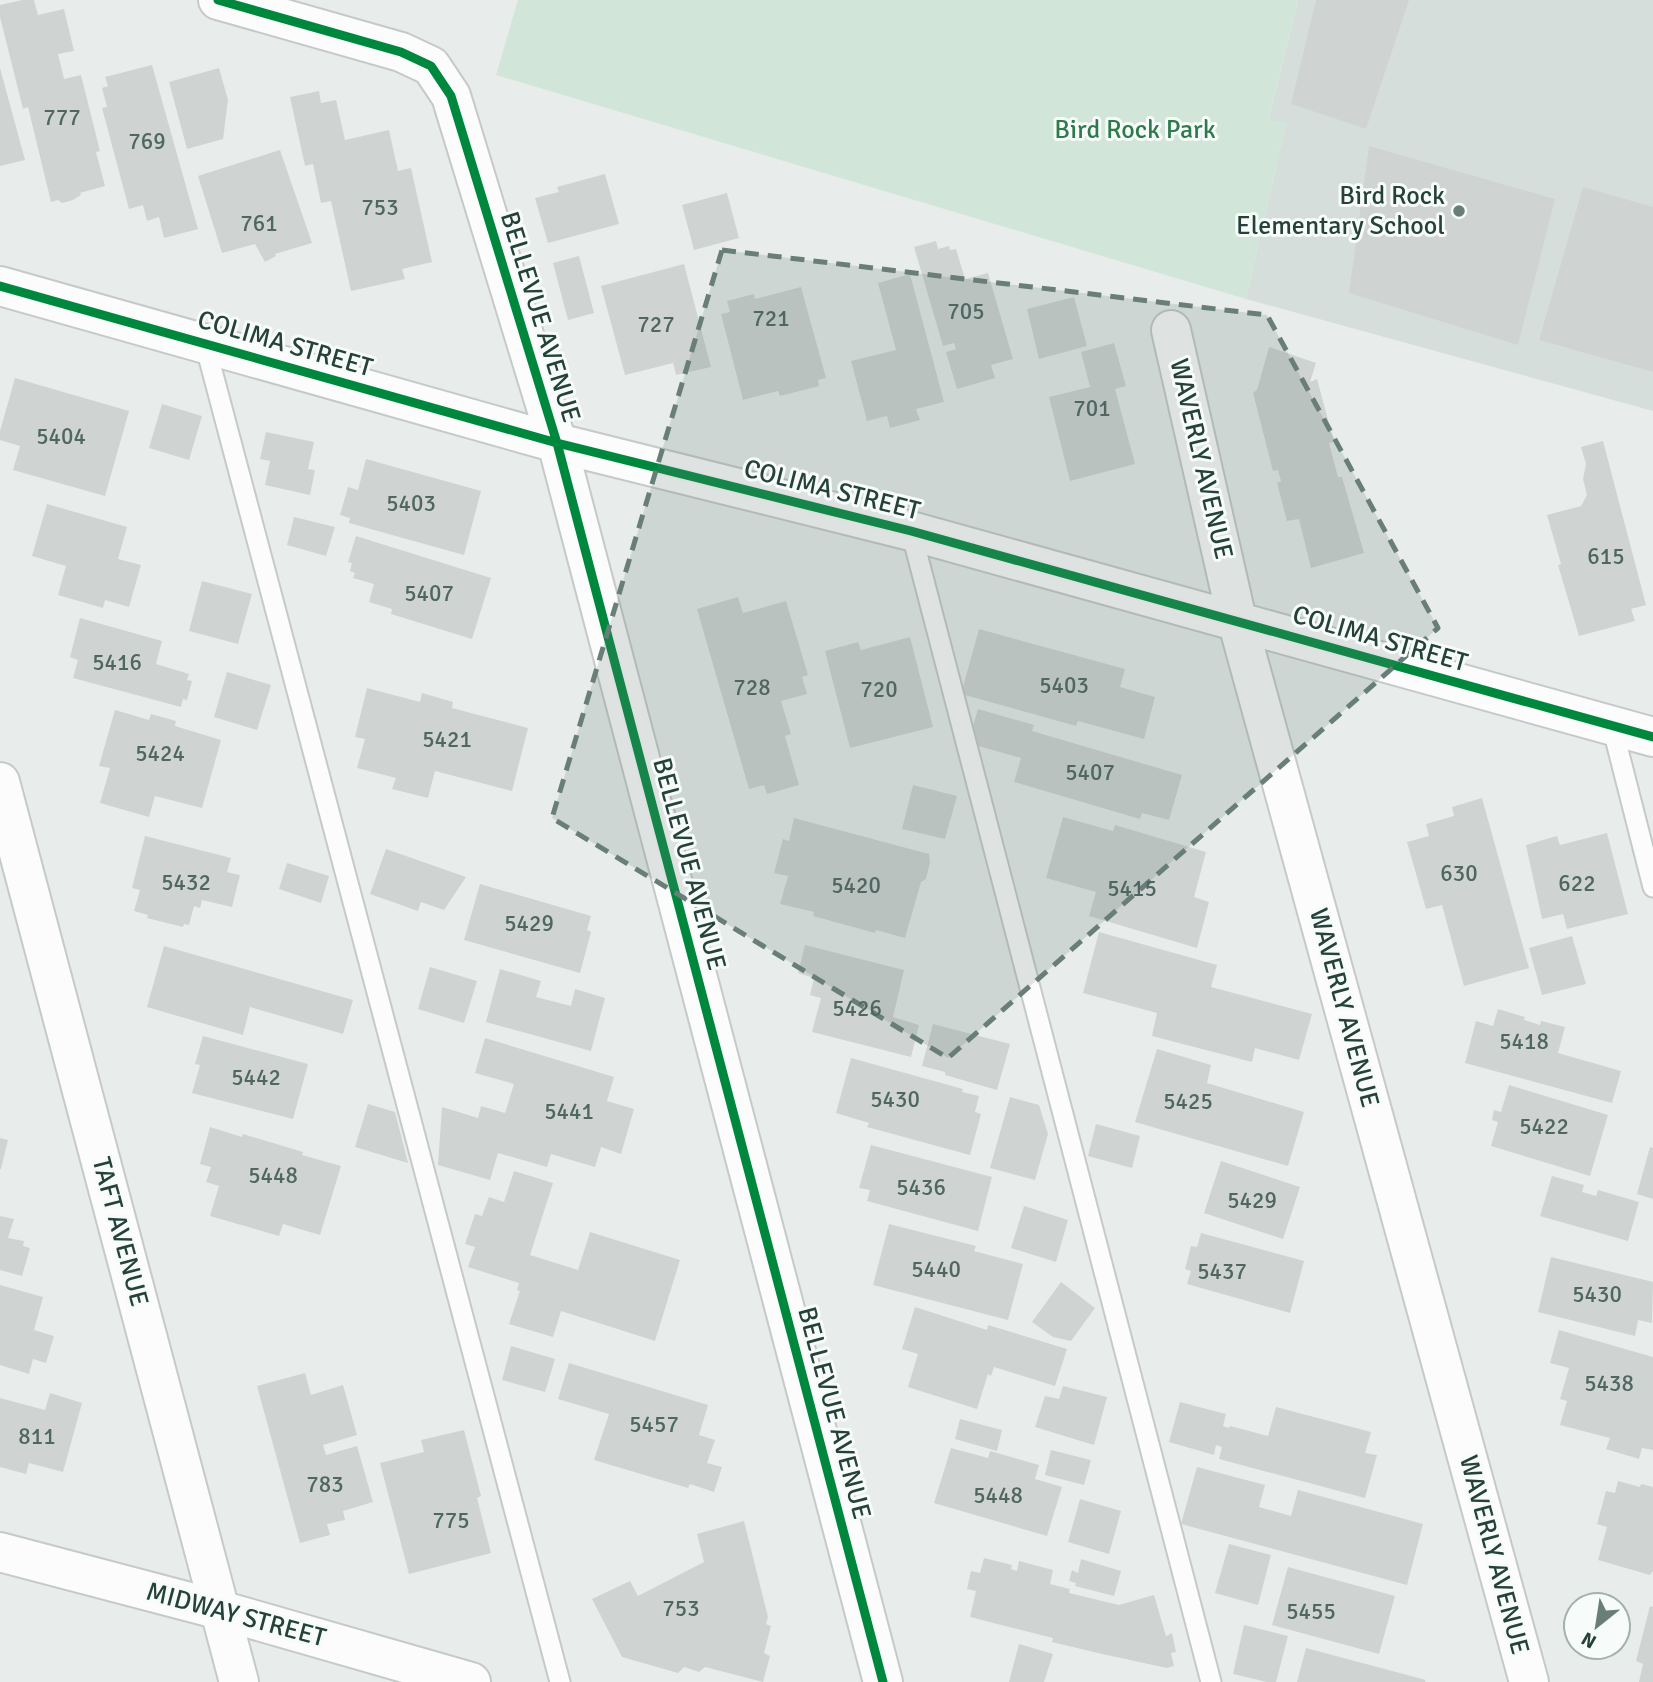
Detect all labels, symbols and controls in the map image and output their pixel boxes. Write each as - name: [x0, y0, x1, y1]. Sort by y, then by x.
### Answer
- house number: 777: [43, 103, 81, 132]
- park label: Bird Rock Park: [1054, 114, 1216, 146]
- house number: 769: [128, 127, 166, 156]
- place label: Bird Rock Elementary School: [1236, 180, 1445, 242]
- house number: 753: [361, 193, 399, 222]
- marker: Bird Rock Elementary School: [1451, 203, 1467, 219]
- street label: BELLEVUE AVENUE: [493, 208, 587, 426]
- house number: 761: [240, 209, 278, 238]
- house number: 705: [947, 297, 985, 326]
- street label: COLIMA STREET: [194, 304, 376, 384]
- house number: 721: [752, 304, 790, 333]
- house number: 727: [637, 310, 675, 339]
- street label: WAVERLY AVENUE: [1162, 356, 1240, 562]
- house number: 701: [1073, 394, 1111, 423]
- house number: 5404: [36, 422, 86, 451]
- street label: COLIMA STREET: [741, 453, 924, 527]
- house number: 5403: [386, 489, 436, 518]
- house number: 615: [1587, 542, 1625, 571]
- house number: 5407: [404, 579, 454, 608]
- street label: COLIMA STREET: [1289, 599, 1471, 679]
- house number: 5416: [92, 648, 142, 677]
- house number: 5403: [1039, 671, 1089, 700]
- house number: 728: [733, 673, 771, 702]
- house number: 720: [860, 675, 898, 704]
- house number: 5421: [422, 725, 472, 754]
- house number: 5424: [135, 739, 185, 768]
- street label: BELLEVUE AVENUE: [645, 754, 733, 974]
- house number: 5407: [1065, 758, 1115, 787]
- house number: 630: [1440, 859, 1478, 888]
- house number: 5432: [161, 868, 211, 897]
- house number: 622: [1558, 869, 1596, 898]
- house number: 5420: [831, 871, 881, 900]
- house number: 5415: [1107, 874, 1157, 903]
- street label: WAVERLY AVENUE: [1302, 905, 1386, 1111]
- house number: 5429: [504, 909, 554, 938]
- house number: 5426: [832, 994, 882, 1023]
- house number: 5418: [1499, 1027, 1549, 1056]
- house number: 5442: [231, 1063, 281, 1092]
- house number: 5430: [870, 1085, 920, 1114]
- house number: 5425: [1163, 1087, 1213, 1116]
- house number: 5441: [544, 1097, 594, 1126]
- house number: 5422: [1519, 1112, 1569, 1141]
- street label: TAFT AVENUE: [85, 1154, 155, 1310]
- house number: 5448: [248, 1161, 298, 1190]
- house number: 5436: [896, 1173, 946, 1202]
- house number: 5429: [1227, 1186, 1277, 1215]
- house number: 5440: [911, 1255, 961, 1284]
- house number: 5437: [1197, 1257, 1247, 1286]
- house number: 5430: [1572, 1280, 1622, 1309]
- street label: BELLEVUE AVENUE: [790, 1303, 878, 1523]
- house number: 5438: [1584, 1369, 1634, 1398]
- house number: 5457: [629, 1410, 679, 1439]
- house number: 811: [18, 1422, 56, 1451]
- street label: WAVERLY AVENUE: [1452, 1452, 1536, 1658]
- house number: 783: [306, 1470, 344, 1499]
- house number: 5448: [973, 1481, 1023, 1510]
- house number: 775: [432, 1506, 470, 1535]
- street label: MIDWAY STREET: [143, 1576, 329, 1654]
- north arrow: [1562, 1591, 1632, 1661]
- house number: 753: [662, 1594, 700, 1623]
- house number: 5455: [1286, 1597, 1336, 1626]
- text: N: [1577, 1626, 1601, 1654]

